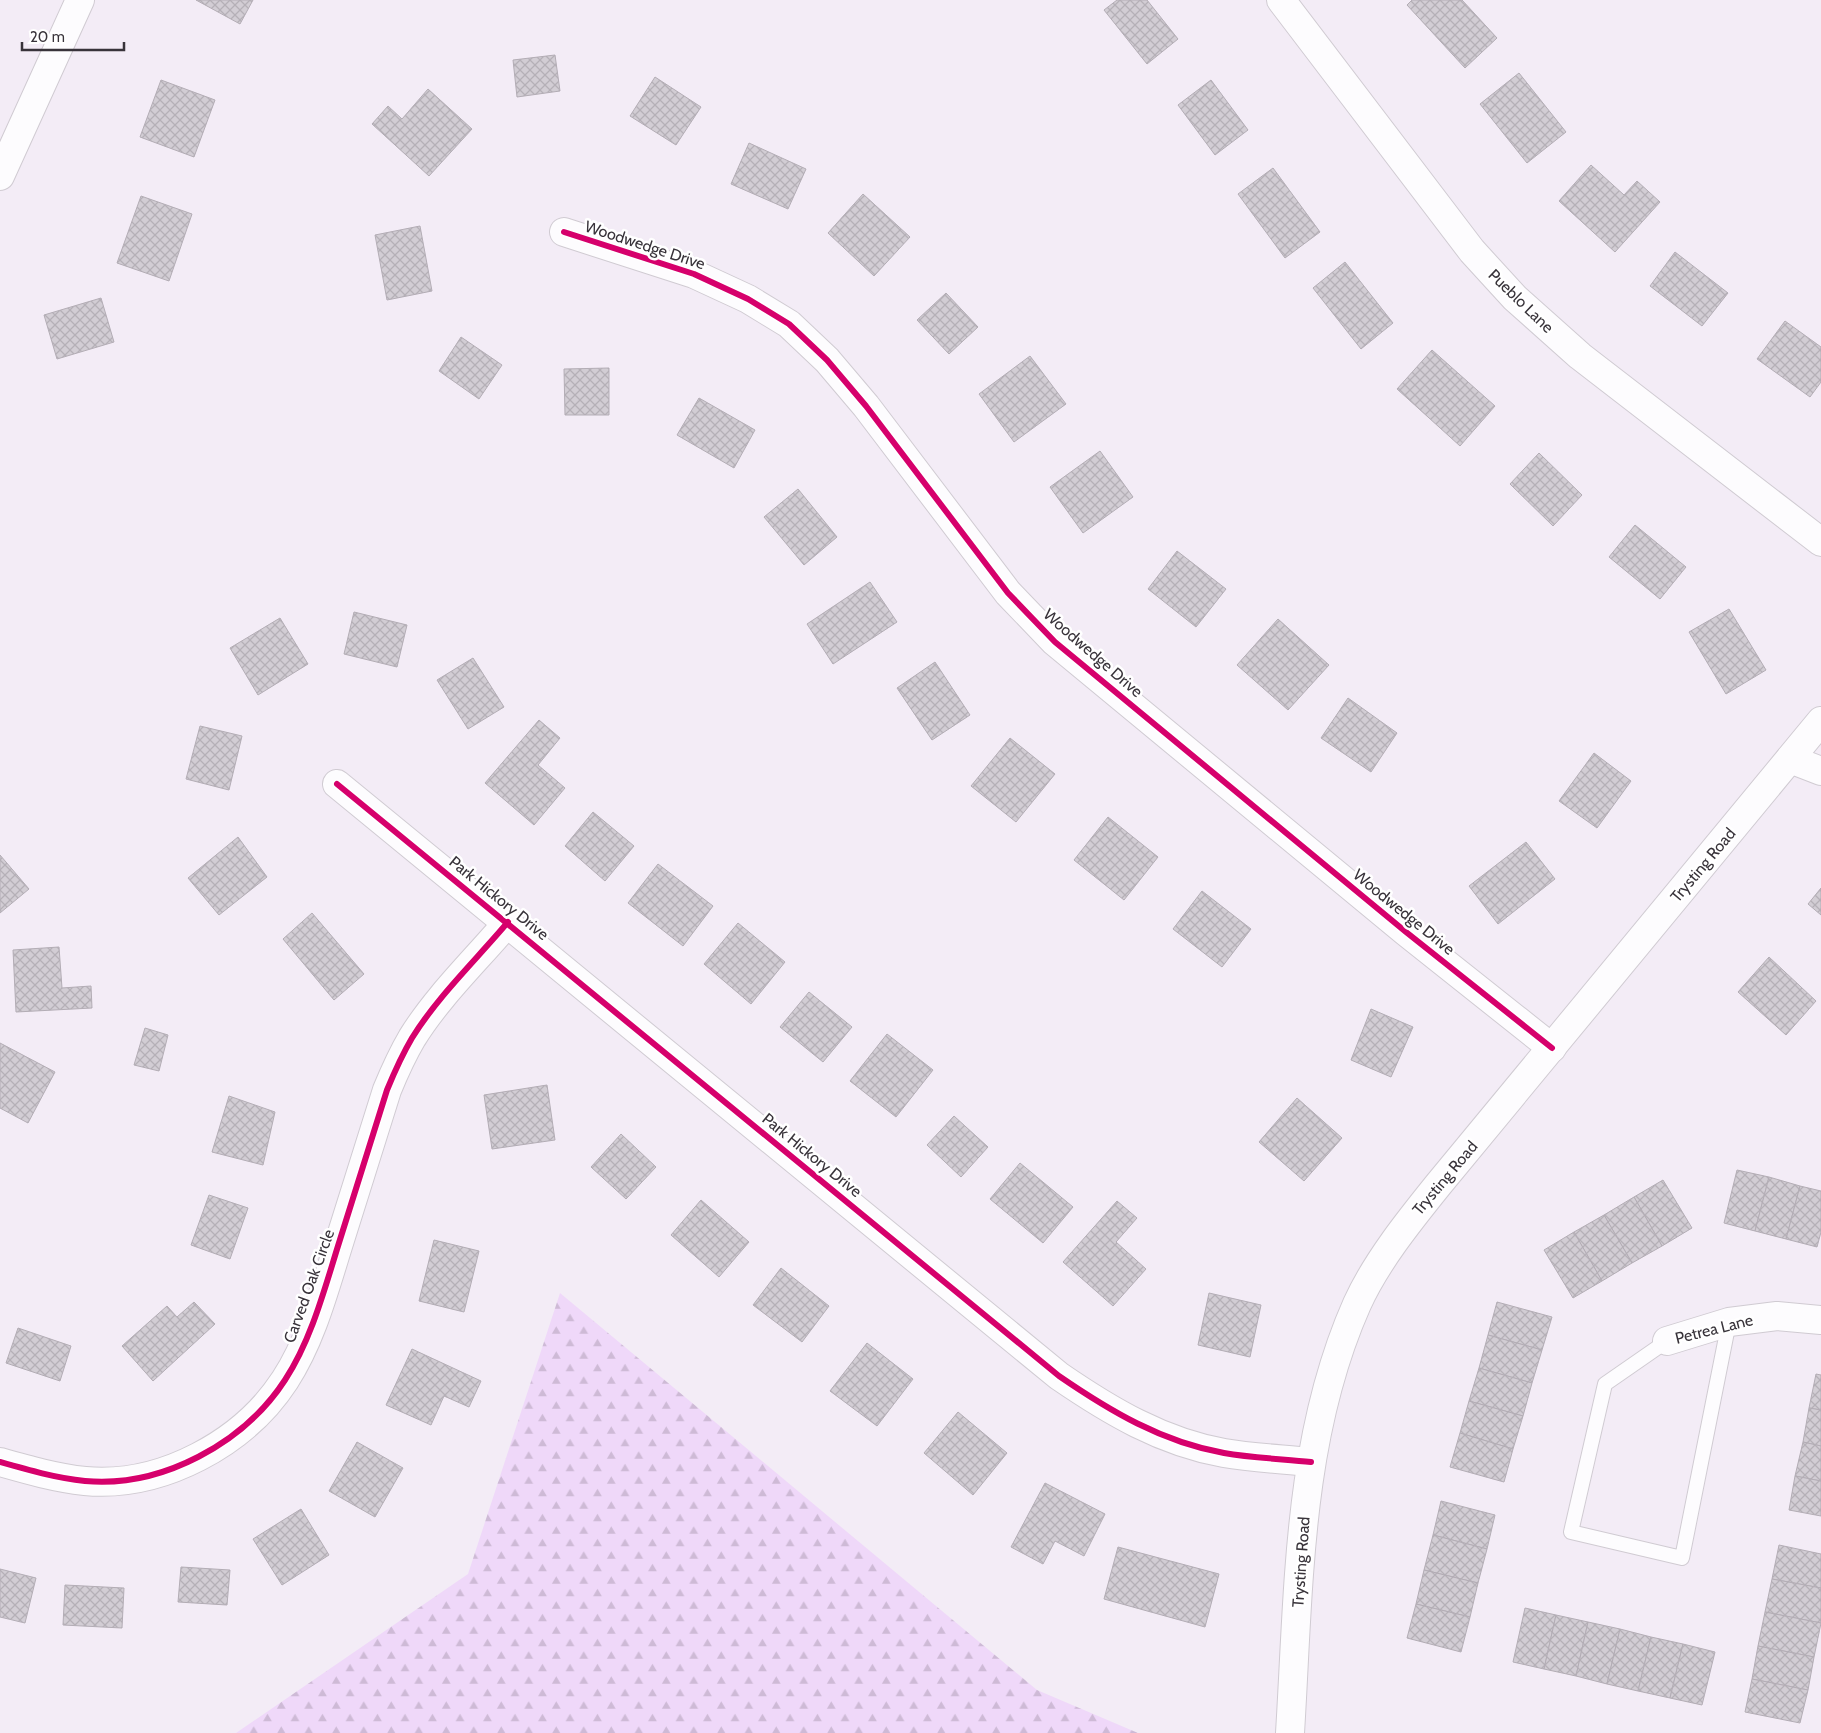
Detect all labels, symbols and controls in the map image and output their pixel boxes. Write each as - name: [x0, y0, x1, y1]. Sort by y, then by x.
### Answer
- scale bar: [22, 20, 125, 52]
- text: 20 m: [30, 28, 65, 46]
- street label: Woodwedge Drive: [583, 217, 707, 273]
- street label: Pueblo Lane: [1484, 265, 1558, 337]
- street label: Woodwedge Drive: [1040, 605, 1146, 701]
- street label: Trysting Road: [1667, 824, 1739, 906]
- street label: Park Hickory Drive: [445, 852, 553, 944]
- street label: Woodwedge Drive: [1349, 865, 1459, 959]
- street label: Park Hickory Drive: [758, 1109, 866, 1201]
- street label: Trysting Road: [1409, 1137, 1481, 1219]
- street label: Carved Oak Circle: [280, 1227, 338, 1345]
- street label: Petrea Lane: [1673, 1310, 1755, 1348]
- street label: Trysting Road: [1288, 1516, 1314, 1608]

